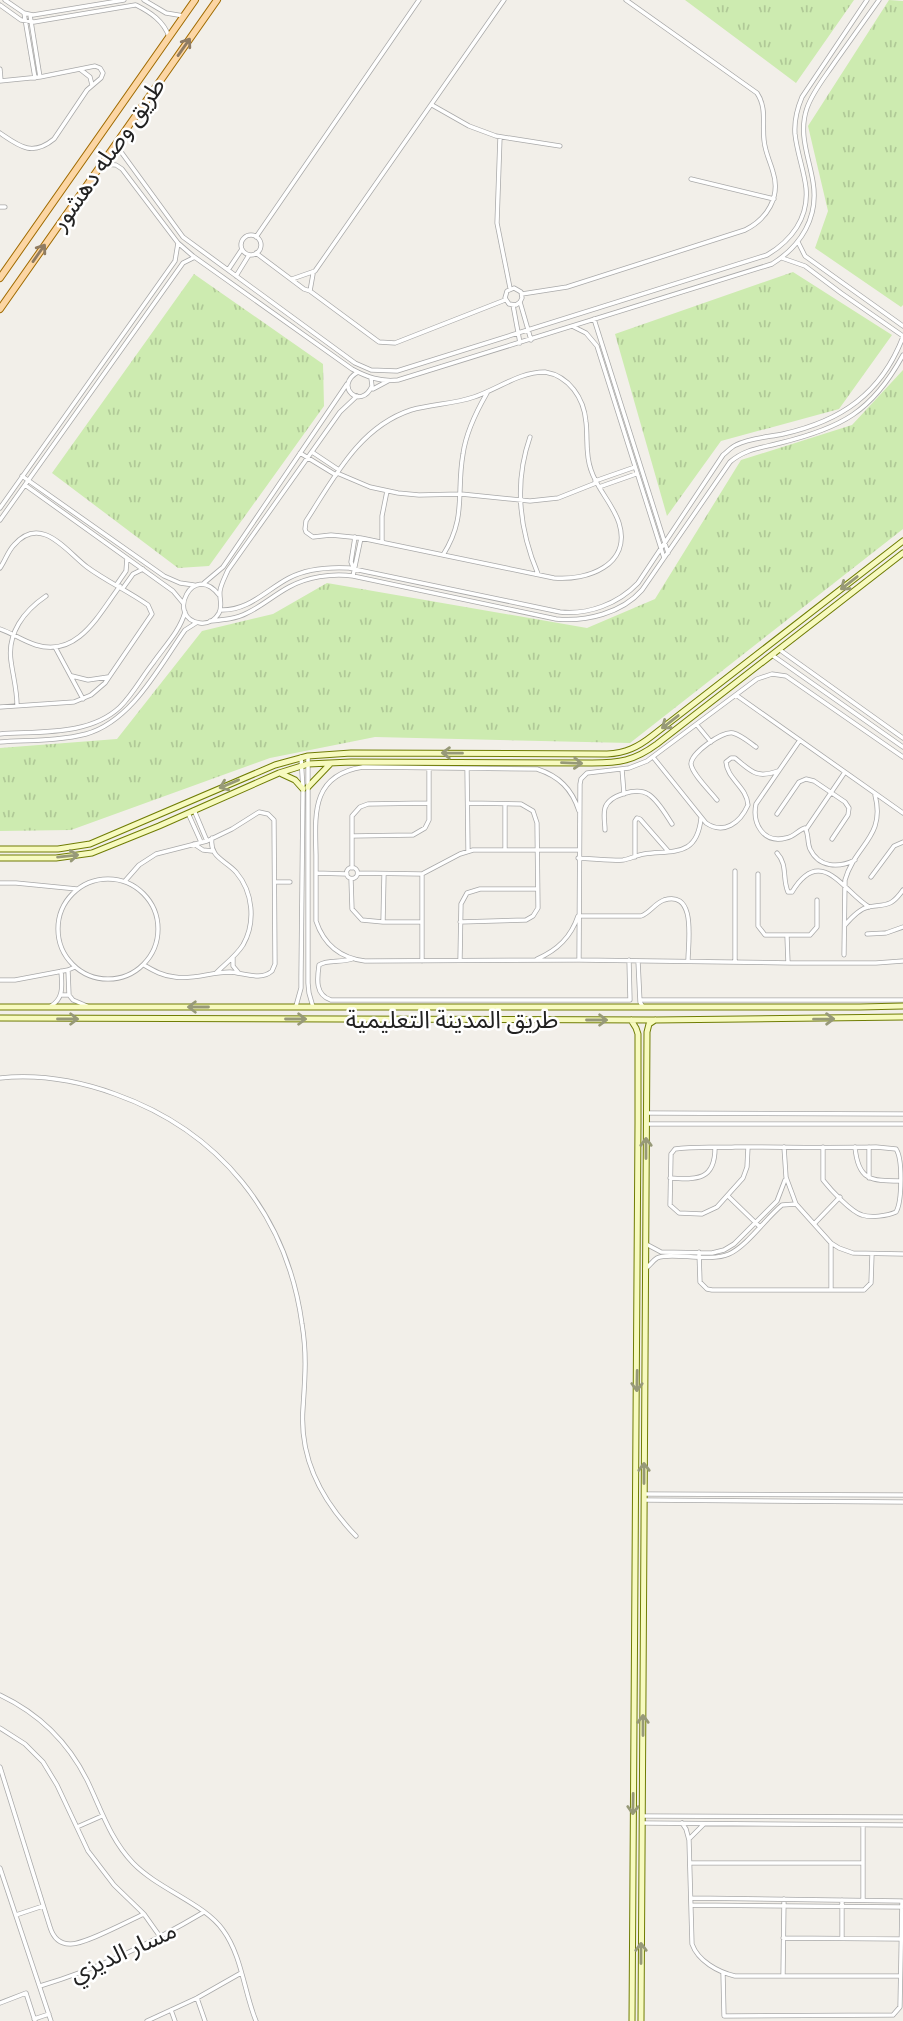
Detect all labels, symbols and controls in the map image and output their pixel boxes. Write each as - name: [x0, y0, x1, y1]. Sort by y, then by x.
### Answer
- one-way arrow: [177, 38, 191, 57]
- street label: طريق وصله دهشور: [44, 72, 172, 237]
- one-way arrow: [32, 244, 46, 263]
- one-way arrow: [841, 575, 859, 590]
- one-way arrow: [661, 715, 679, 730]
- one-way arrow: [440, 746, 463, 760]
- one-way arrow: [560, 756, 583, 769]
- one-way arrow: [219, 779, 241, 792]
- one-way arrow: [56, 850, 79, 863]
- one-way arrow: [187, 1000, 210, 1014]
- street label: طريق المدينة التعليمية: [346, 1006, 558, 1035]
- one-way arrow: [56, 1012, 79, 1026]
- one-way arrow: [284, 1012, 307, 1026]
- one-way arrow: [812, 1012, 835, 1025]
- one-way arrow: [585, 1013, 608, 1027]
- one-way arrow: [639, 1137, 653, 1160]
- one-way arrow: [630, 1369, 644, 1392]
- one-way arrow: [637, 1462, 651, 1485]
- one-way arrow: [636, 1714, 650, 1737]
- one-way arrow: [626, 1792, 640, 1815]
- street label: مسار الديزي: [65, 1916, 183, 1992]
- one-way arrow: [634, 1942, 648, 1965]

